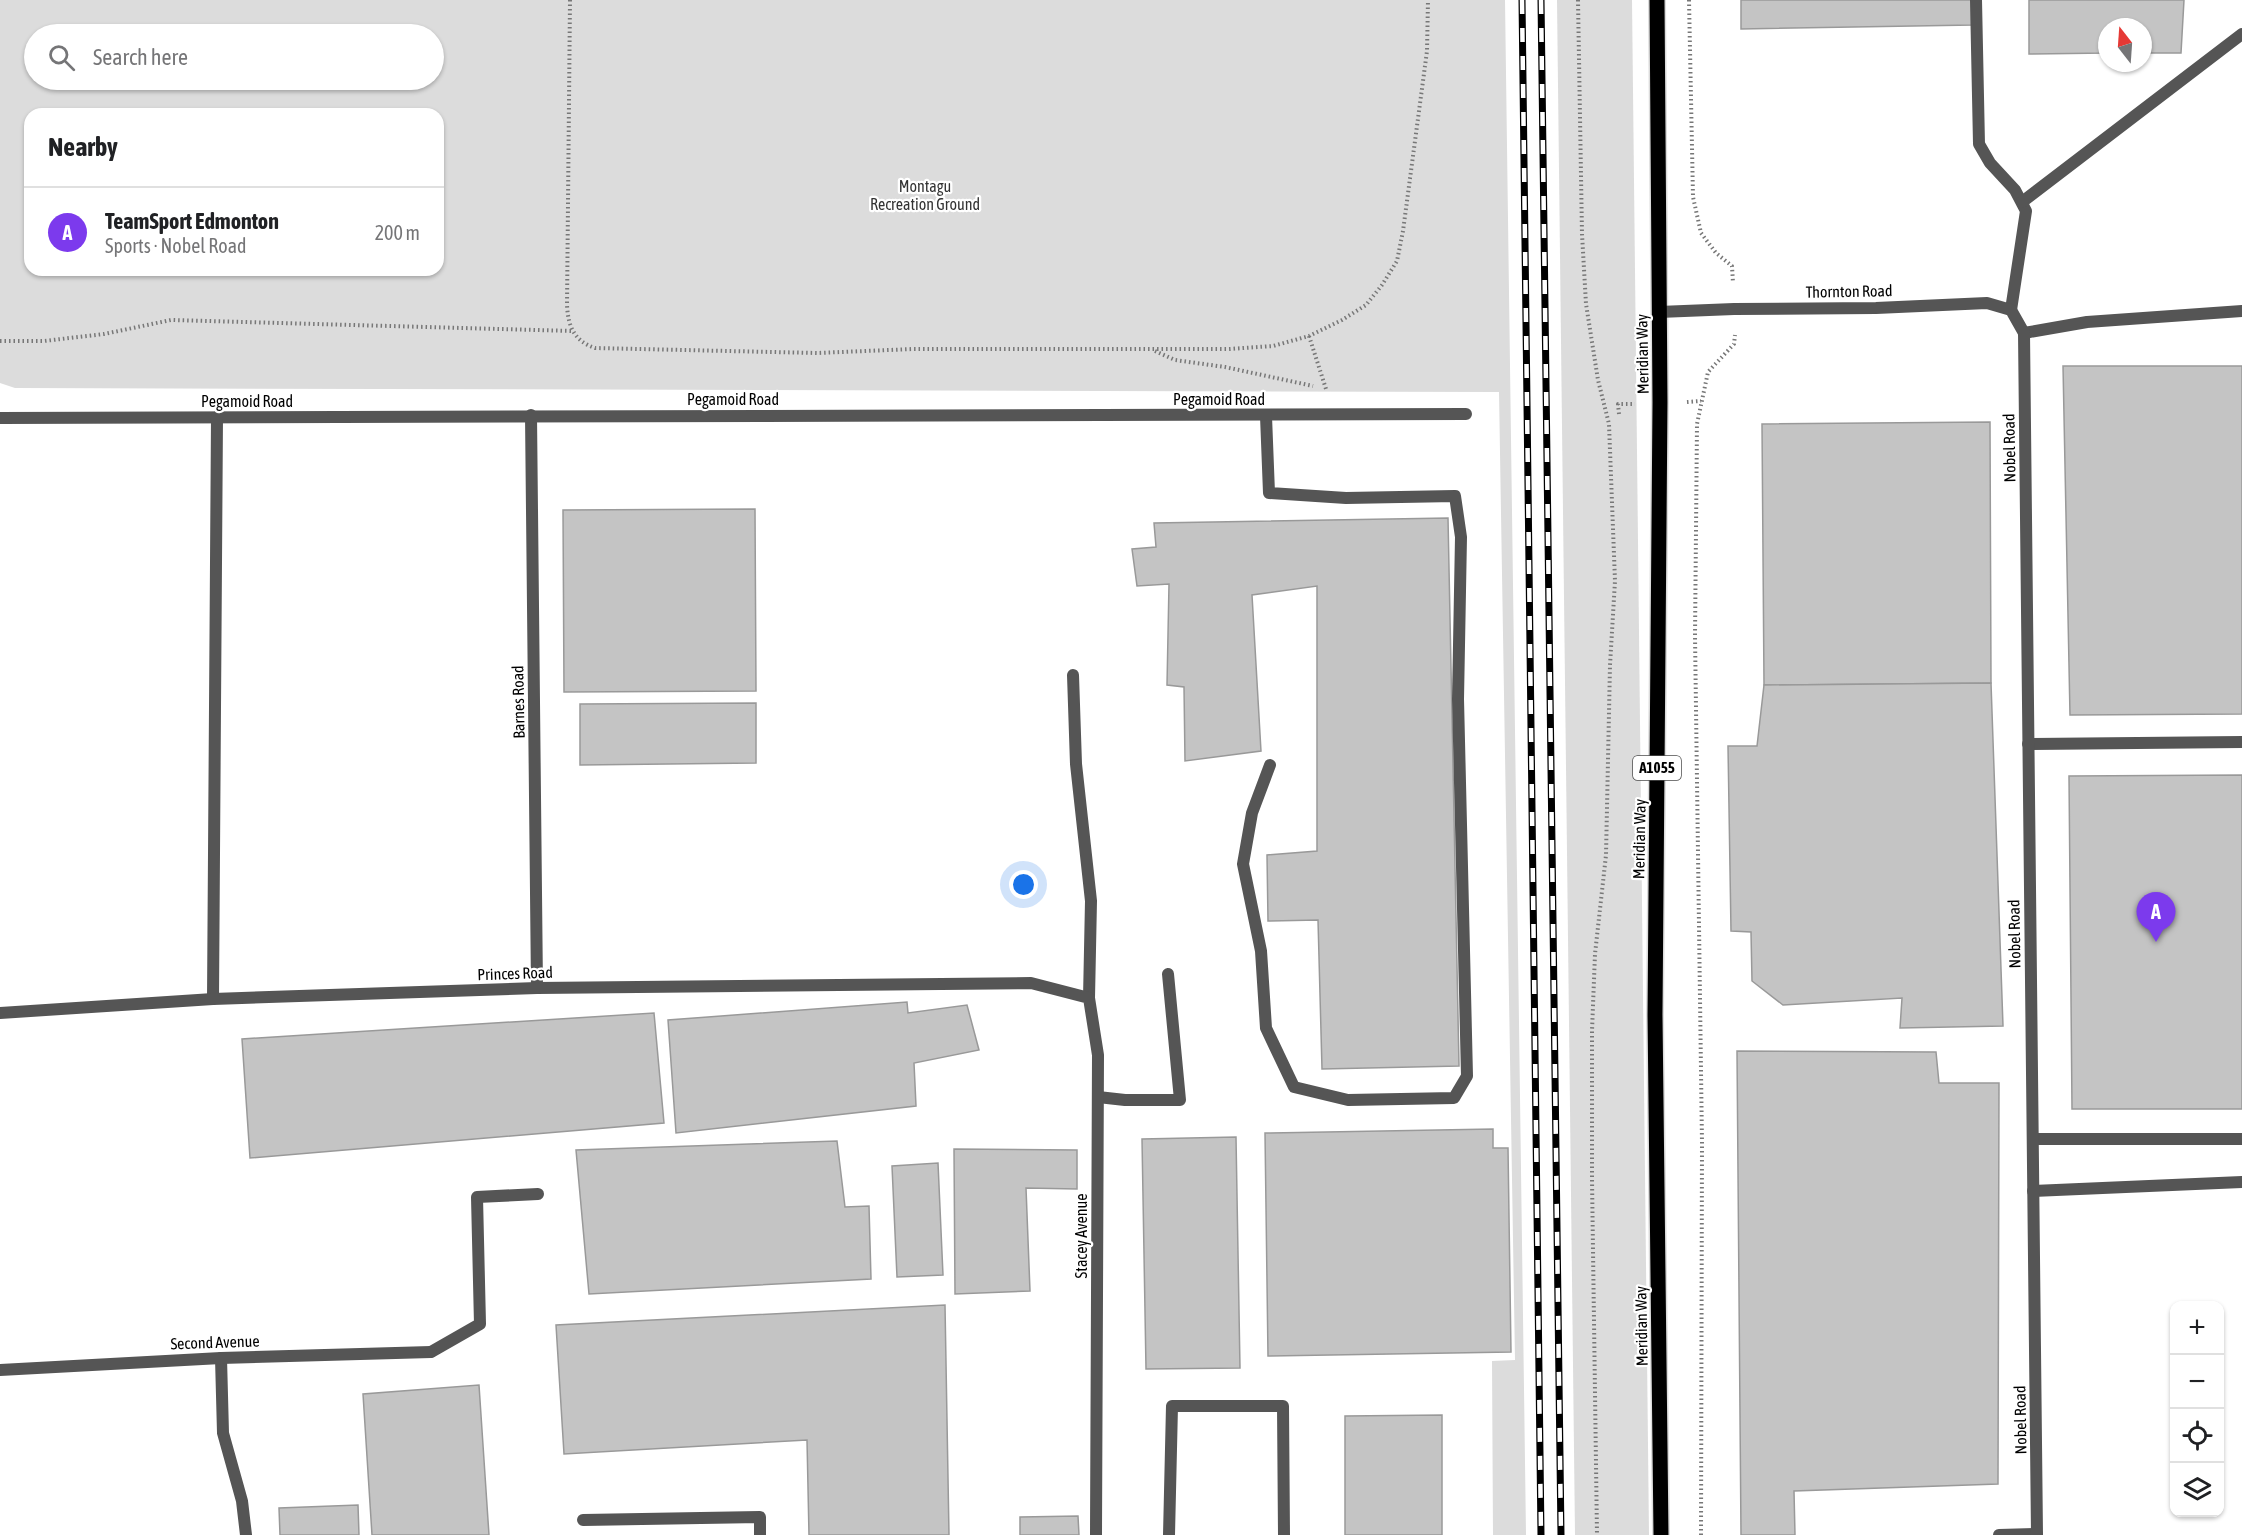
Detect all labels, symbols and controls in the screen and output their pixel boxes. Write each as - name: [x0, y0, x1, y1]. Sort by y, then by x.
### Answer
- north arrow: [2098, 18, 2152, 72]
- search box: [24, 24, 444, 90]
- icon: search: [45, 41, 78, 74]
- text: Search here: [93, 44, 188, 70]
- text: Nearby: [48, 132, 118, 162]
- park label: Montagu Recreation Ground: [870, 177, 980, 213]
- text: TeamSport Edmonton: [105, 208, 279, 234]
- text: A: [63, 221, 72, 244]
- text: 200 m: [375, 221, 420, 244]
- text: Sports · Nobel Road: [105, 234, 247, 257]
- street label: Thornton Road: [1805, 281, 1893, 301]
- street label: Meridian Way: [1632, 313, 1653, 394]
- street label: Pegamoid Road: [687, 390, 779, 409]
- street label: Pegamoid Road: [1173, 390, 1265, 409]
- street label: Pegamoid Road: [201, 392, 293, 411]
- street label: Nobel Road: [1999, 413, 2019, 483]
- street label: Barnes Road: [508, 665, 528, 739]
- road number: A1055: [1633, 756, 1681, 780]
- street label: Meridian Way: [1629, 798, 1650, 879]
- your location: [1009, 870, 1038, 899]
- pin: A: [2136, 892, 2176, 942]
- street label: Nobel Road: [2004, 899, 2024, 969]
- street label: Princes Road: [477, 963, 553, 983]
- street label: Stacey Avenue: [1072, 1194, 1091, 1278]
- street label: Meridian Way: [1631, 1285, 1652, 1366]
- map controls: [2170, 1301, 2224, 1517]
- button: +: [2170, 1301, 2224, 1355]
- street label: Second Avenue: [170, 1331, 260, 1353]
- button: −: [2170, 1355, 2224, 1409]
- street label: Nobel Road: [2010, 1385, 2030, 1455]
- button: locate: [2170, 1409, 2224, 1463]
- button: layers: [2170, 1463, 2224, 1517]

